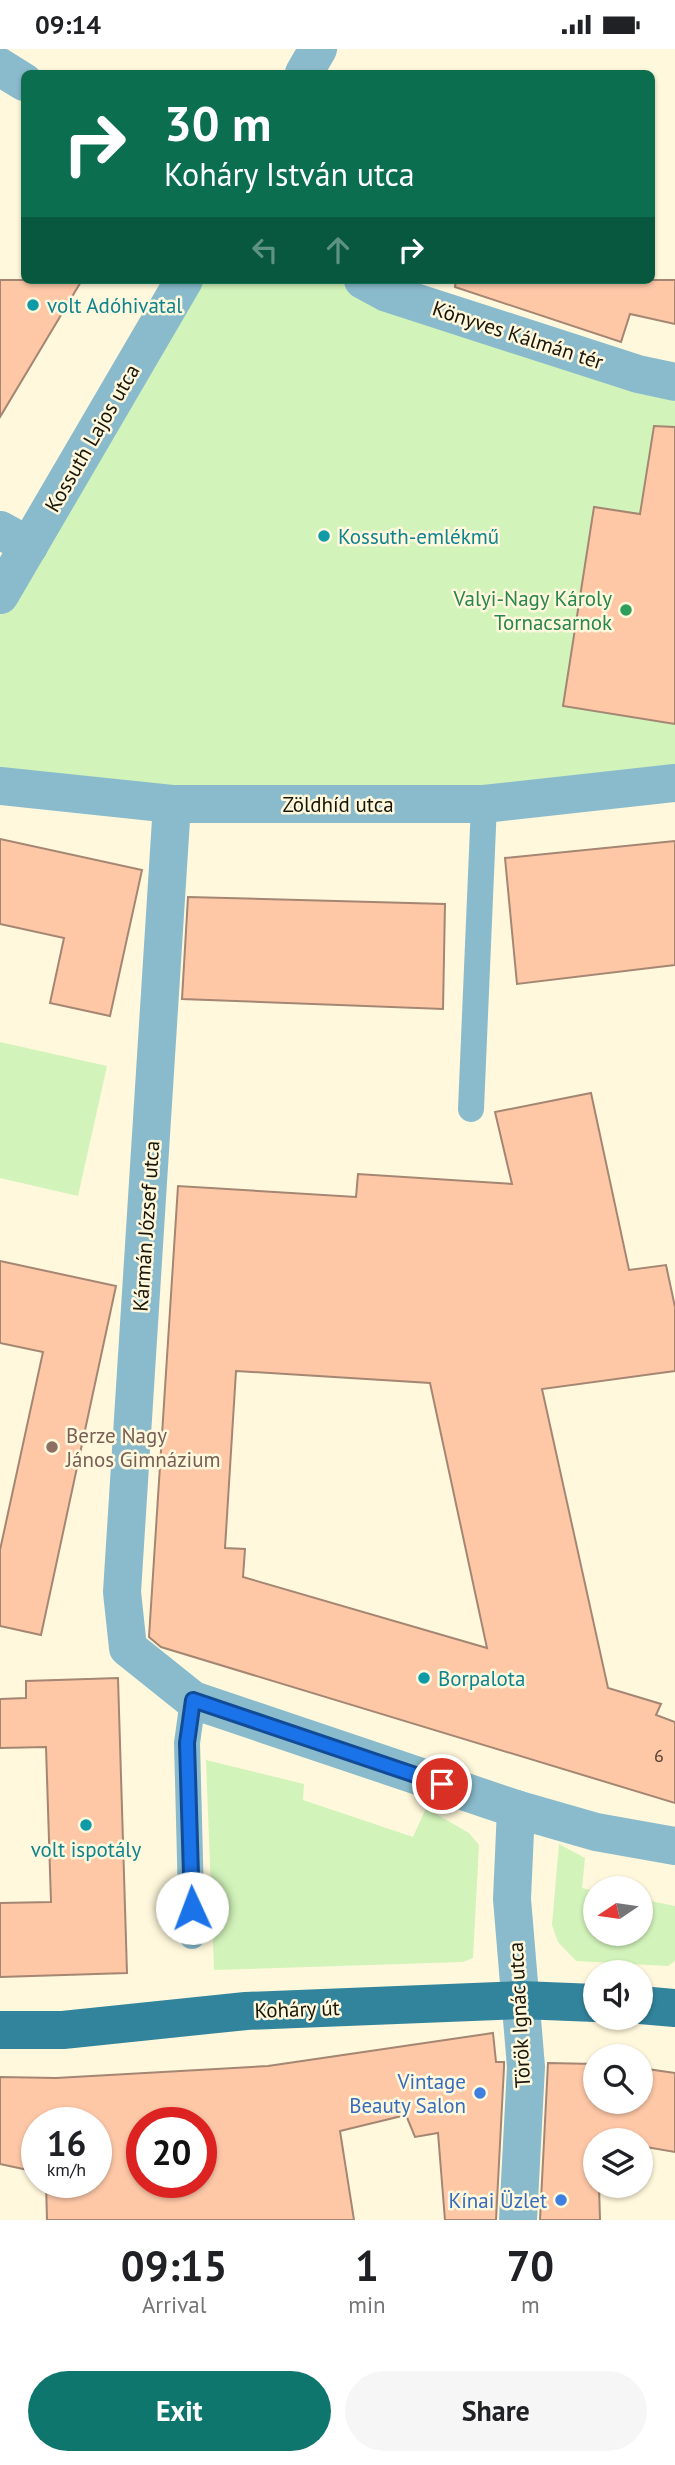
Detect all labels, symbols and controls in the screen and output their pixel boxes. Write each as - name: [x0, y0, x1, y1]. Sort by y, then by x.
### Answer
- text: 09:14: [35, 8, 101, 41]
- text: 30 m: [164, 91, 271, 155]
- icon: right: [49, 98, 140, 189]
- text: Koháry István utca: [164, 153, 415, 195]
- icon: left: [246, 231, 284, 269]
- icon: ahead: [319, 231, 357, 269]
- icon: right: [392, 231, 430, 269]
- place label: volt Adóhivatal: [47, 292, 183, 319]
- street label: Könyves Kálmán tér: [429, 295, 607, 375]
- marker: volt Adóhivatal: [25, 297, 41, 313]
- street label: Kossuth Lajos utca: [39, 359, 145, 517]
- place label: Kossuth-emlékmű: [338, 523, 499, 550]
- marker: Kossuth-emlékmű: [316, 528, 332, 544]
- place label: Valyi-Nagy Károly Tornacsarnok: [453, 585, 612, 636]
- marker: Valyi-Nagy Károly Tornacsarnok: [618, 602, 634, 618]
- street label: Zöldhíd utca: [282, 791, 394, 818]
- street label: Kármán József utca: [127, 1140, 165, 1312]
- place label: Berze Nagy János Gimnázium: [65, 1422, 221, 1473]
- marker: Berze Nagy János Gimnázium: [44, 1439, 60, 1455]
- place label: Borpalota: [438, 1665, 525, 1692]
- marker: Borpalota: [416, 1670, 432, 1686]
- house number: 6: [654, 1744, 664, 1767]
- pin: [412, 1754, 472, 1814]
- icon: arrive: [423, 1765, 461, 1803]
- marker: volt ispotály: [78, 1817, 94, 1833]
- place label: volt ispotály: [31, 1836, 141, 1863]
- position arrow: [155, 1871, 229, 1945]
- north arrow: [583, 1876, 653, 1946]
- map controls: [583, 1876, 653, 2198]
- street label: Török Ignác utca: [502, 1941, 536, 2089]
- button: sound: [583, 1960, 653, 2030]
- street label: Koháry út: [254, 1994, 340, 2024]
- button: search: [583, 2044, 653, 2114]
- place label: Vintage Beauty Salon: [349, 2068, 466, 2119]
- marker: Vintage Beauty Salon: [472, 2085, 488, 2101]
- speed limit sign: 20: [126, 2107, 217, 2198]
- text: 16: [47, 2120, 86, 2166]
- button: layers: [583, 2128, 653, 2198]
- text: km/h: [47, 2158, 86, 2181]
- place label: Kínai Üzlet: [448, 2187, 547, 2214]
- marker: Kínai Üzlet: [553, 2192, 569, 2208]
- text: 09:15: [121, 2238, 227, 2293]
- text: 1: [355, 2238, 379, 2293]
- text: 70: [507, 2238, 554, 2293]
- text: Arrival: [142, 2290, 206, 2319]
- text: min: [348, 2290, 386, 2319]
- text: m: [521, 2290, 540, 2319]
- button: Exit: [28, 2371, 331, 2451]
- button: Share: [345, 2371, 647, 2451]

